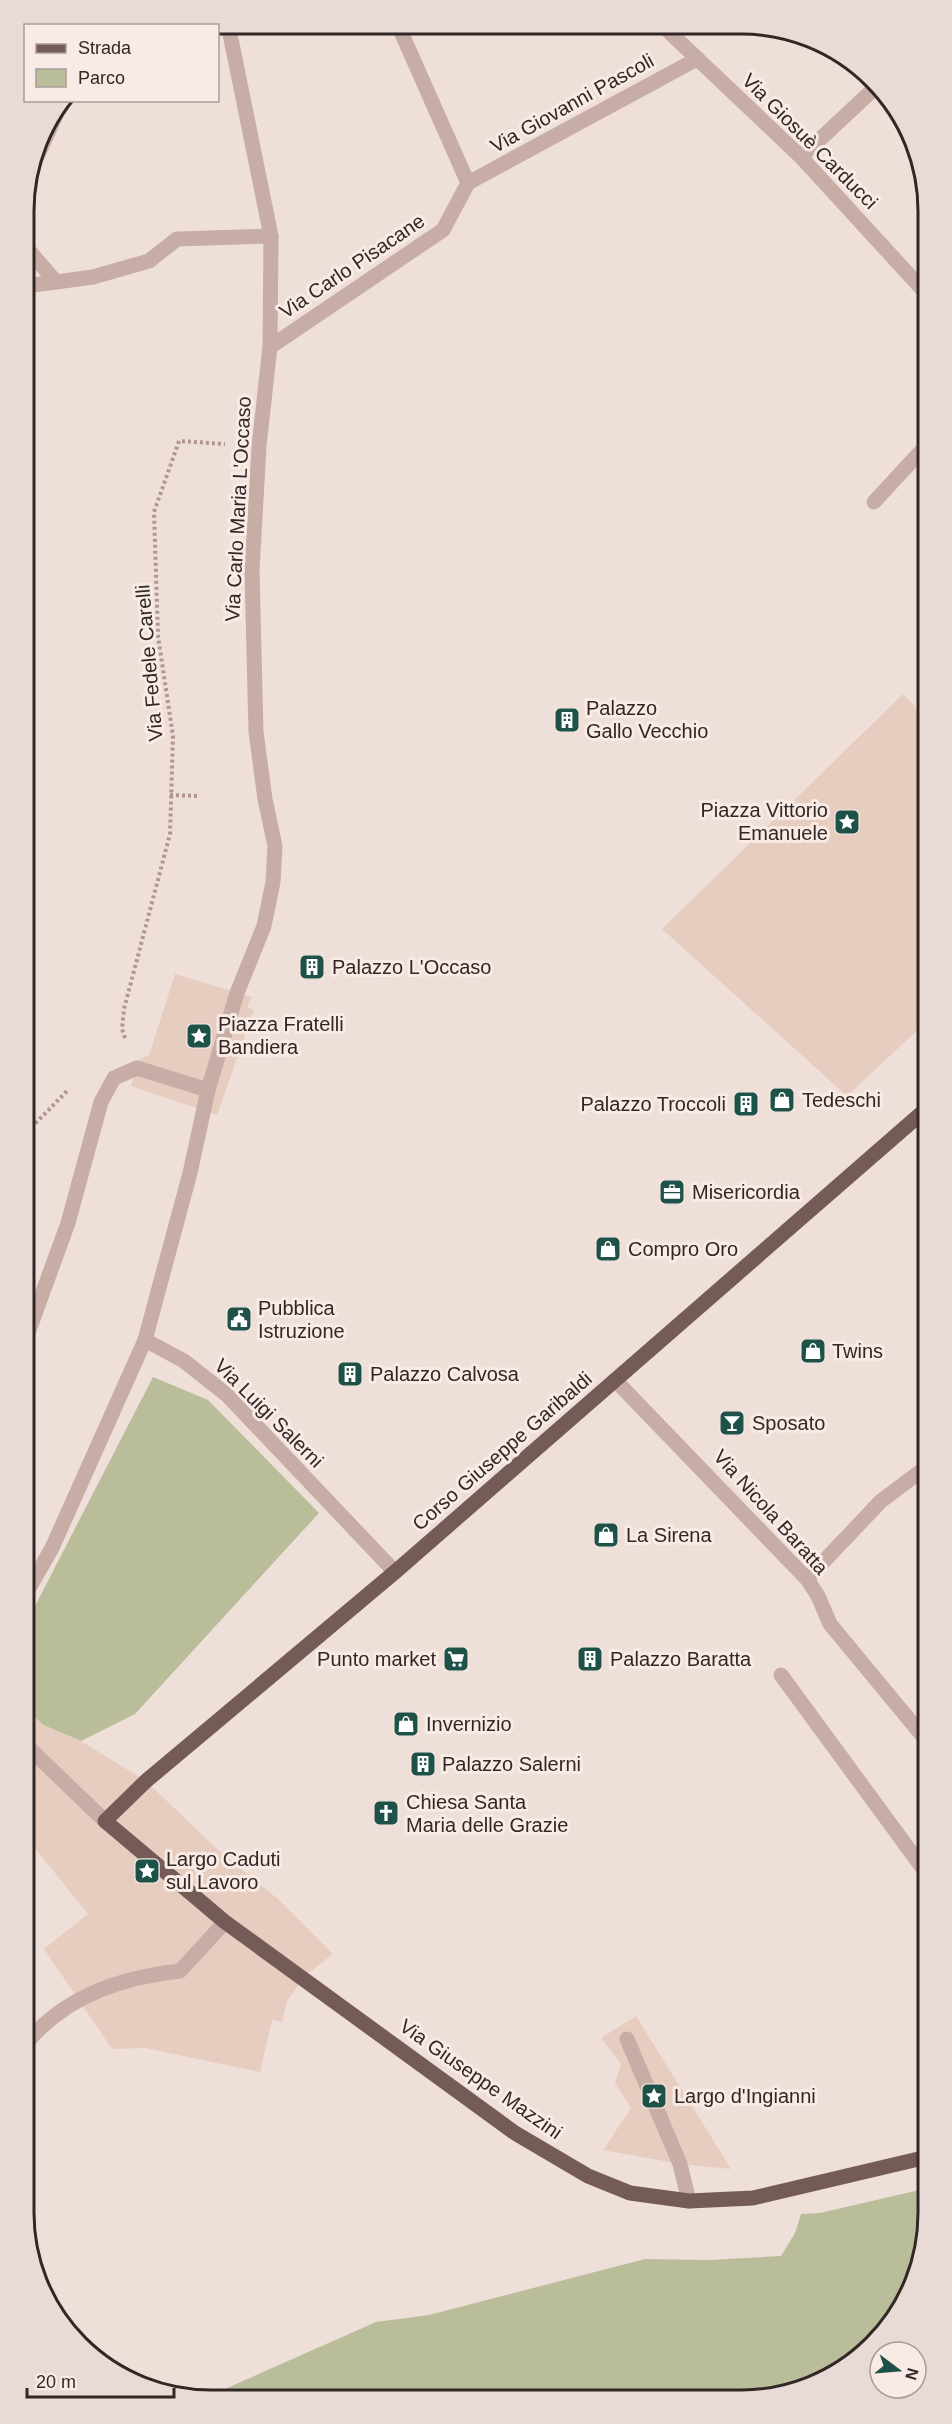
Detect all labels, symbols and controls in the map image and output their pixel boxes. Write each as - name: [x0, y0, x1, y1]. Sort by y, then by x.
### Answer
- legend: [24, 24, 219, 102]
- text: Strada: [78, 38, 132, 58]
- street label: Via Giovanni Pascoli: [487, 49, 657, 157]
- text: Parco: [78, 68, 125, 88]
- street label: Via Giosuè Carducci: [738, 69, 882, 213]
- street label: Via Carlo Pisacane: [275, 209, 429, 323]
- street label: Via Carlo Maria L'Occaso: [221, 396, 255, 622]
- street label: Via Fedele Carelli: [131, 584, 167, 742]
- place label: Palazzo Gallo Vecchio: [586, 697, 708, 742]
- building icon: Palazzo Gallo Vecchio: [552, 705, 582, 735]
- place label: Piazza Vittorio Emanuele: [701, 799, 828, 844]
- place icon: Piazza Vittorio Emanuele: [832, 807, 862, 837]
- building icon: Palazzo L'Occaso: [297, 952, 327, 982]
- place label: Palazzo L'Occaso: [332, 956, 491, 978]
- place label: Piazza Fratelli Bandiera: [218, 1013, 344, 1058]
- place icon: Piazza Fratelli Bandiera: [184, 1021, 214, 1051]
- shop icon: Tedeschi: [767, 1085, 797, 1115]
- building icon: Palazzo Troccoli: [731, 1089, 761, 1119]
- place label: Tedeschi: [802, 1089, 881, 1111]
- place label: Palazzo Troccoli: [580, 1093, 726, 1115]
- office icon: Misericordia: [657, 1177, 687, 1207]
- place label: Misericordia: [692, 1181, 801, 1203]
- shop icon: Compro Oro: [593, 1234, 623, 1264]
- place label: Compro Oro: [628, 1238, 738, 1260]
- place label: Pubblica Istruzione: [258, 1297, 345, 1342]
- public building icon: Pubblica Istruzione: [224, 1304, 254, 1334]
- shop icon: Twins: [798, 1336, 828, 1366]
- place label: Twins: [832, 1340, 883, 1362]
- street label: Via Luigi Salerni: [210, 1354, 328, 1472]
- building icon: Palazzo Calvosa: [335, 1359, 365, 1389]
- place label: Palazzo Calvosa: [370, 1363, 520, 1385]
- street label: Corso Giuseppe Garibaldi: [408, 1367, 596, 1535]
- bar icon: Sposato: [717, 1408, 747, 1438]
- place label: Sposato: [752, 1412, 825, 1434]
- street label: Via Nicola Baratta: [709, 1445, 833, 1579]
- shop icon: La Sirena: [591, 1520, 621, 1550]
- place label: La Sirena: [626, 1524, 712, 1546]
- supermarket icon: Punto market: [441, 1644, 471, 1674]
- building icon: Palazzo Baratta: [575, 1644, 605, 1674]
- place label: Punto market: [317, 1648, 436, 1670]
- place label: Palazzo Baratta: [610, 1648, 752, 1670]
- shop icon: Invernizio: [391, 1709, 421, 1739]
- place label: Invernizio: [426, 1713, 512, 1735]
- building icon: Palazzo Salerni: [408, 1749, 438, 1779]
- place label: Palazzo Salerni: [442, 1753, 581, 1775]
- place label: Chiesa Santa Maria delle Grazie: [406, 1791, 568, 1836]
- church icon: Chiesa Santa Maria delle Grazie: [371, 1798, 401, 1828]
- place label: Largo Caduti sul Lavoro: [166, 1848, 281, 1893]
- place icon: Largo Caduti sul Lavoro: [132, 1856, 162, 1886]
- street label: Via Giuseppe Mazzini: [396, 2015, 566, 2143]
- place icon: Largo d'Ingianni: [639, 2081, 669, 2111]
- place label: Largo d'Ingianni: [674, 2085, 816, 2107]
- north arrow: [868, 2340, 928, 2400]
- scale bar: [27, 2361, 174, 2399]
- text: N: [902, 2366, 922, 2382]
- text: 20 m: [36, 2372, 76, 2392]

